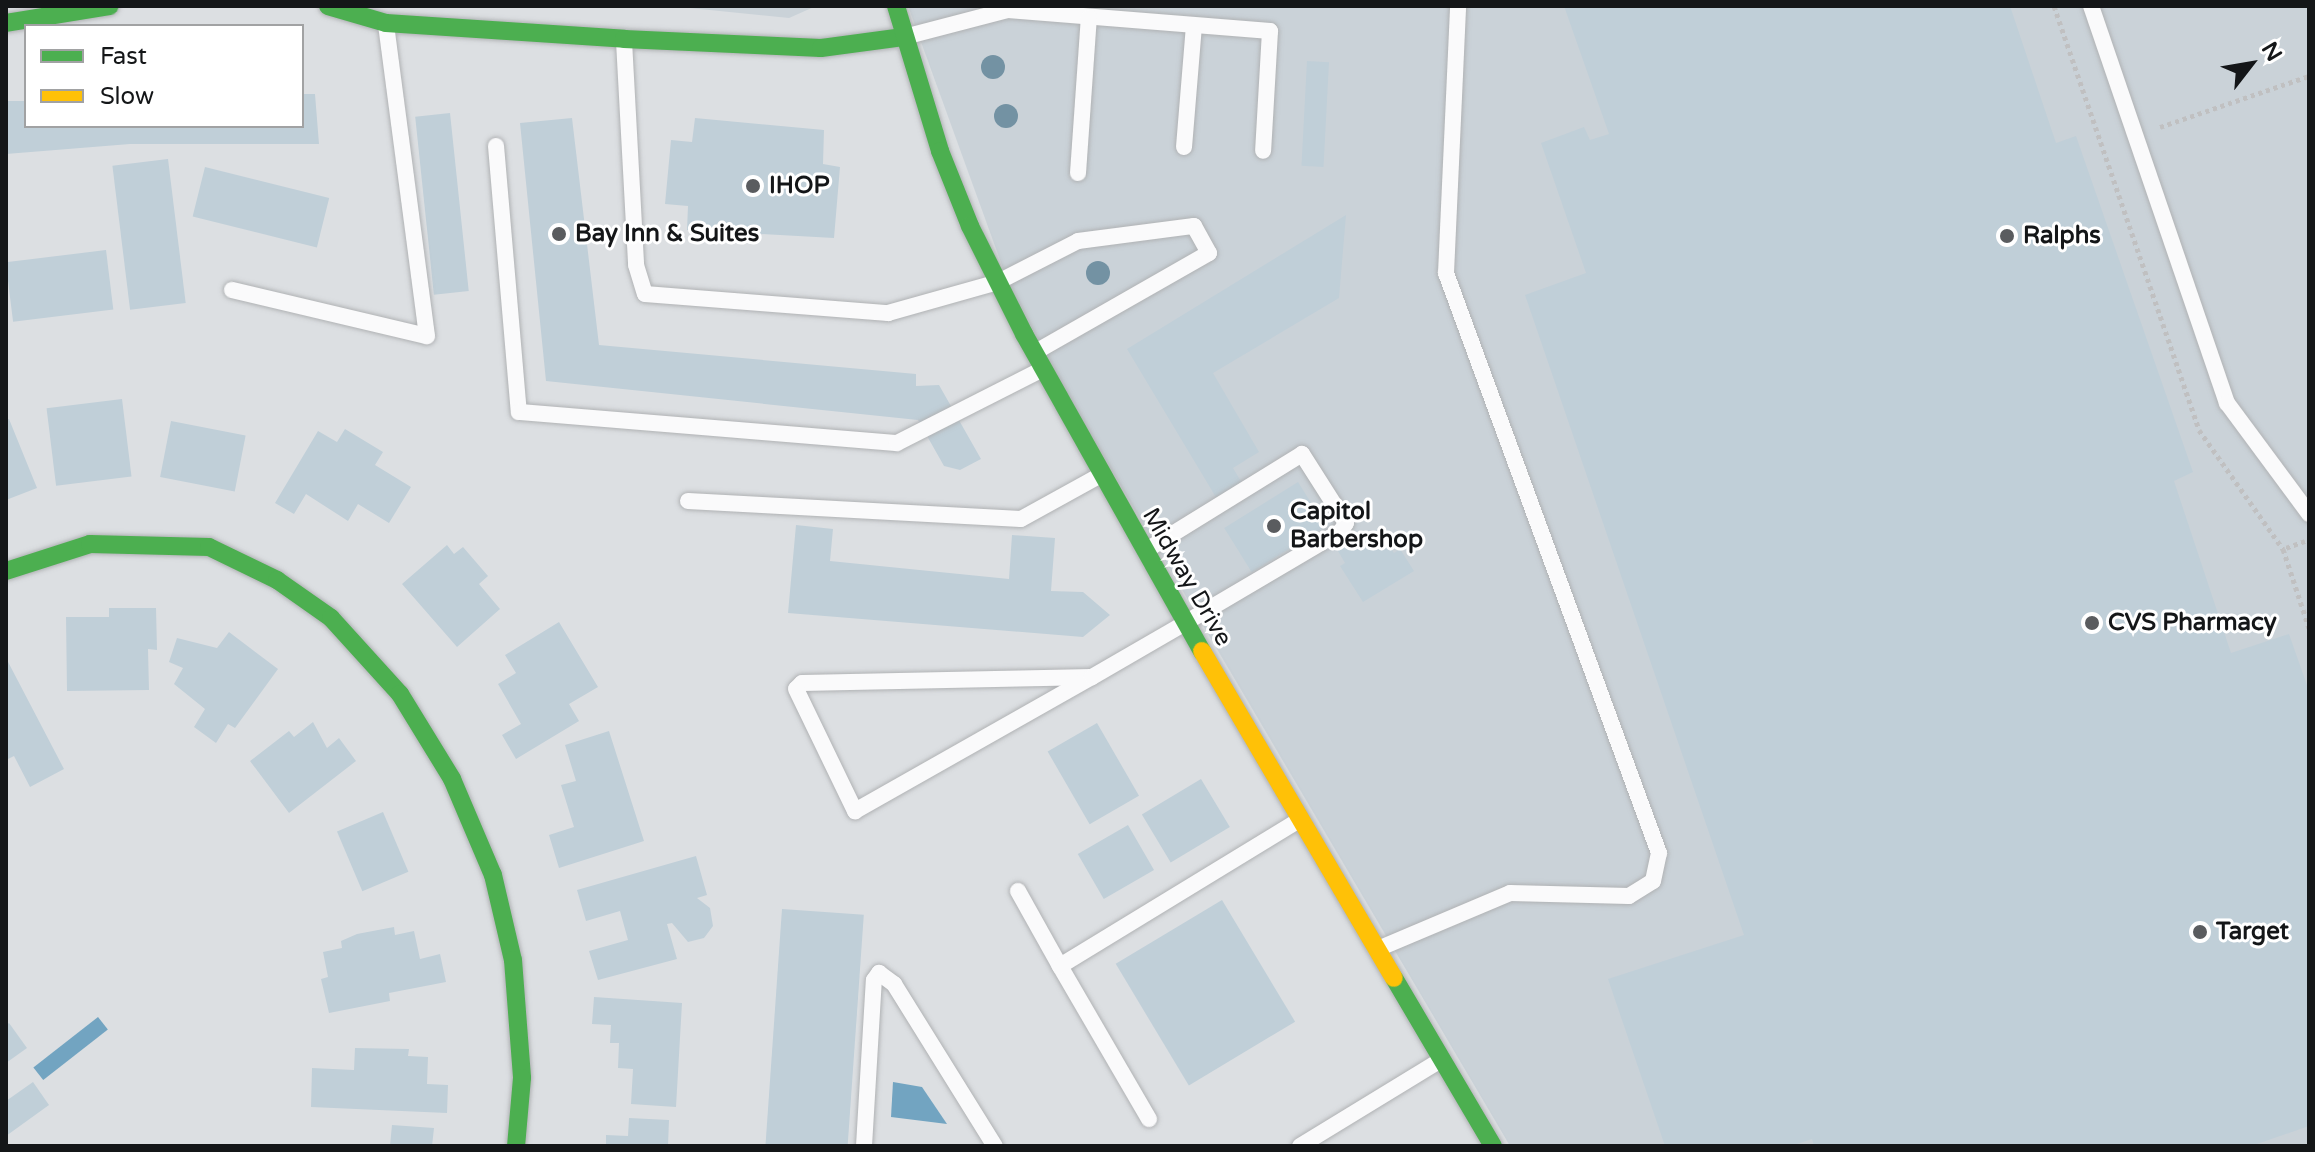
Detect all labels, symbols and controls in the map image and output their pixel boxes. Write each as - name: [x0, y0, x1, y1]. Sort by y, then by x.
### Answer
- legend: [24, 24, 304, 128]
- north arrow: [2211, 24, 2291, 104]
- text: N: [2256, 37, 2287, 66]
- text: Fast: [100, 42, 147, 71]
- text: Slow: [100, 82, 154, 111]
- place label: IHOP: [769, 172, 830, 200]
- marker: IHOP: [744, 177, 762, 195]
- place label: Bay Inn & Suites: [575, 220, 759, 248]
- place label: Ralphs: [2023, 222, 2101, 250]
- marker: Bay Inn & Suites: [550, 225, 568, 243]
- marker: Ralphs: [1998, 227, 2016, 245]
- place label: Capitol Barbershop: [1290, 498, 1423, 554]
- street label: Midway Drive: [1136, 503, 1238, 651]
- marker: Capitol Barbershop: [1265, 517, 1283, 535]
- place label: CVS Pharmacy: [2108, 609, 2277, 637]
- marker: CVS Pharmacy: [2083, 614, 2101, 632]
- place label: Target: [2216, 918, 2289, 946]
- marker: Target: [2191, 923, 2209, 941]

